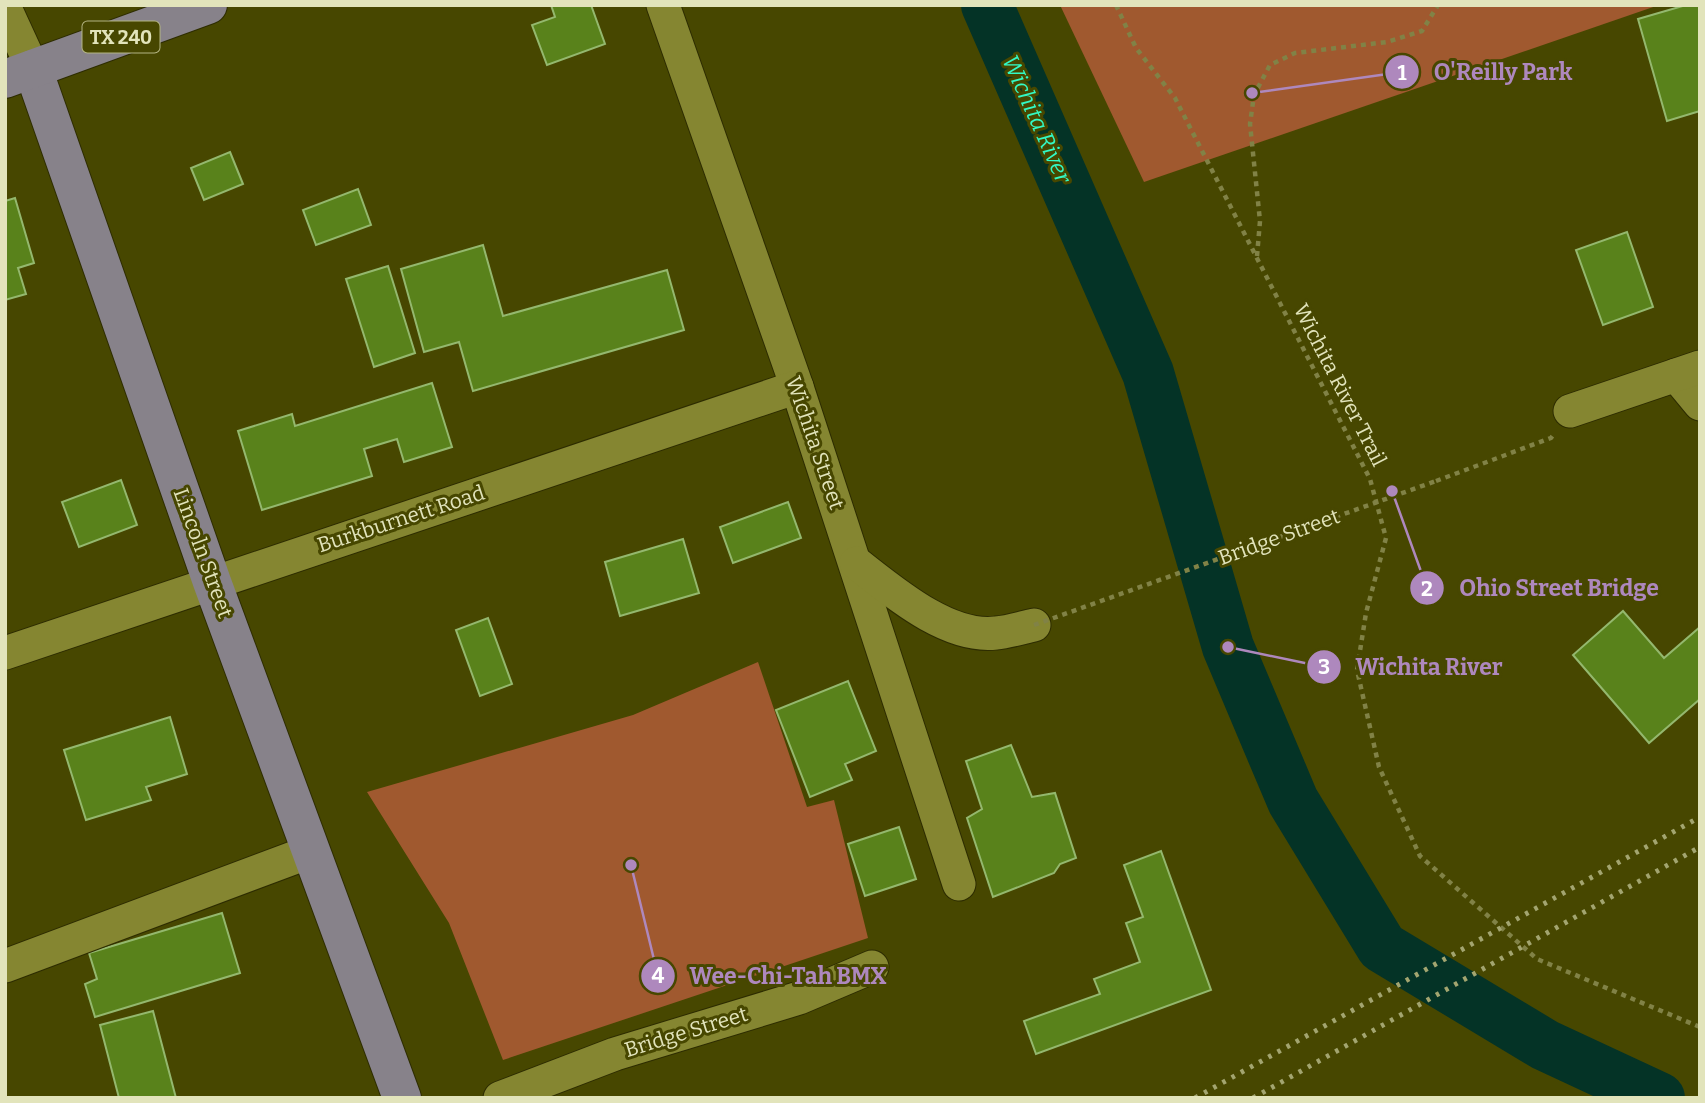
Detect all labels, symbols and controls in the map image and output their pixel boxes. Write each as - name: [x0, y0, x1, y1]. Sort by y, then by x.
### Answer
- road number: TX 240: [82, 22, 160, 52]
- callout: O'Reilly Park: [1385, 50, 1587, 94]
- water label: Wichita River: [996, 51, 1078, 189]
- text: O'Reilly Park: [1434, 58, 1573, 86]
- text: 1: [1397, 60, 1407, 86]
- street label: Wichita River Trail: [1288, 299, 1392, 471]
- street label: Wichita Street: [780, 373, 850, 513]
- street label: Burkburnett Road: [314, 480, 488, 558]
- street label: Lincoln Street: [168, 485, 239, 622]
- street label: Bridge Street: [1215, 503, 1344, 571]
- callout: Ohio Street Bridge: [1410, 566, 1673, 610]
- text: Ohio Street Bridge: [1459, 574, 1659, 602]
- text: 2: [1421, 576, 1433, 602]
- callout: Wichita River: [1307, 645, 1517, 689]
- text: Wichita River: [1355, 653, 1503, 681]
- text: 3: [1318, 654, 1330, 680]
- callout: Wee-Chi-Tah BMX: [640, 954, 900, 998]
- text: Wee-Chi-Tah BMX: [689, 962, 887, 990]
- text: 4: [652, 963, 665, 989]
- street label: Bridge Street: [621, 1001, 751, 1063]

